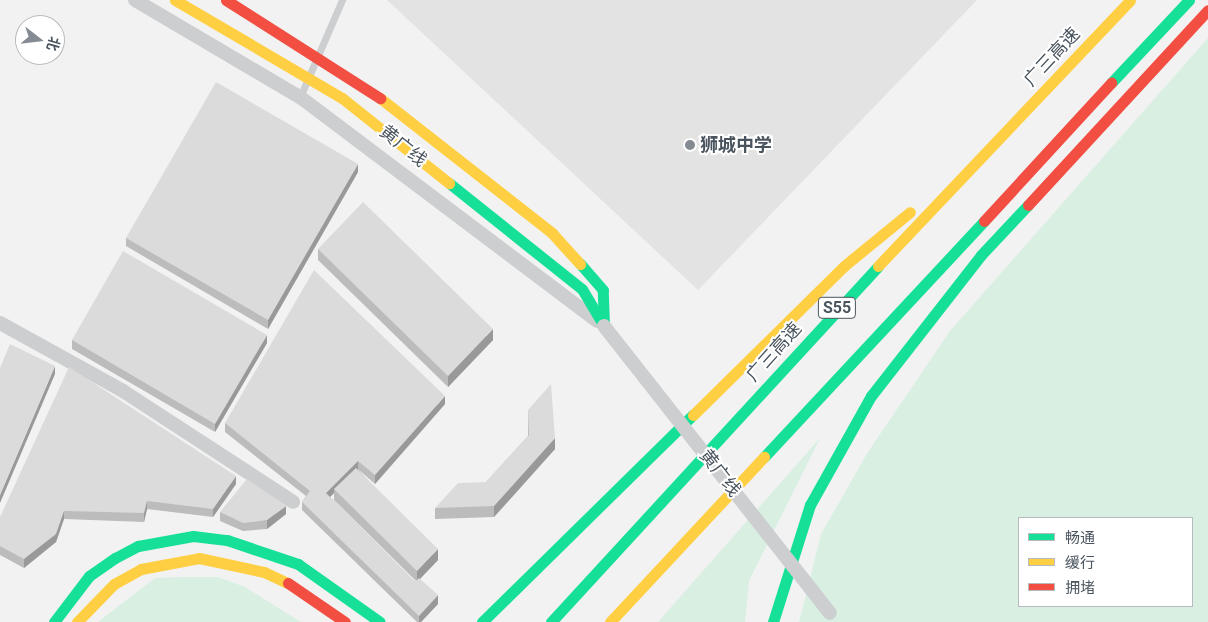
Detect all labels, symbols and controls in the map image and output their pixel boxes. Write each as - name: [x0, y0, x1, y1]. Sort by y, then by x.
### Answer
- north arrow: [15, 15, 65, 65]
- street label: 广三高速: [1020, 23, 1084, 91]
- text: 北: [44, 35, 63, 53]
- street label: 黄广线: [375, 121, 431, 171]
- place label: 狮城中学: [700, 134, 772, 156]
- marker: 狮城中学: [684, 139, 696, 151]
- road number: S55: [817, 294, 857, 322]
- street label: 广三高速: [742, 318, 806, 386]
- street label: 黄广线: [695, 445, 745, 501]
- legend: [1018, 517, 1193, 607]
- text: 畅通: [1065, 529, 1095, 547]
- text: 缓行: [1065, 554, 1095, 572]
- text: 拥堵: [1065, 579, 1095, 597]

